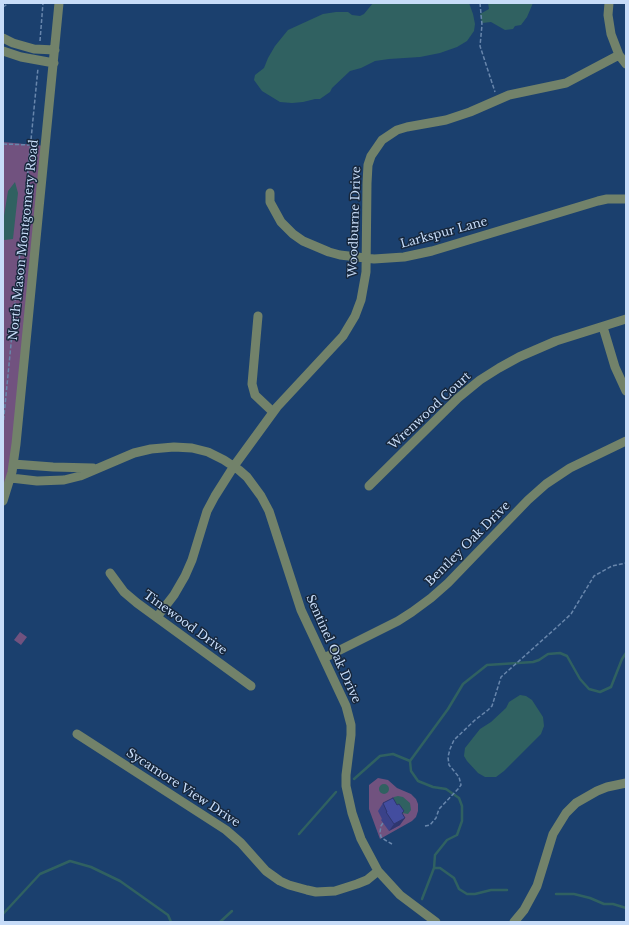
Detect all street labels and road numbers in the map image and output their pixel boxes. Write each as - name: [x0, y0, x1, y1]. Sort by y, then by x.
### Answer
- street label: North Mason Montgomery Road: [6, 139, 42, 341]
- street label: Woodburne Drive: [346, 166, 364, 278]
- street label: Larkspur Lane: [399, 214, 489, 252]
- street label: Wrenwood Court: [386, 369, 474, 453]
- street label: Bentley Oak Drive: [423, 499, 513, 589]
- street label: Tinewood Drive: [140, 588, 230, 658]
- street label: Sentinel Oak Drive: [303, 593, 363, 705]
- street label: Sycamore View Drive: [123, 746, 243, 830]

